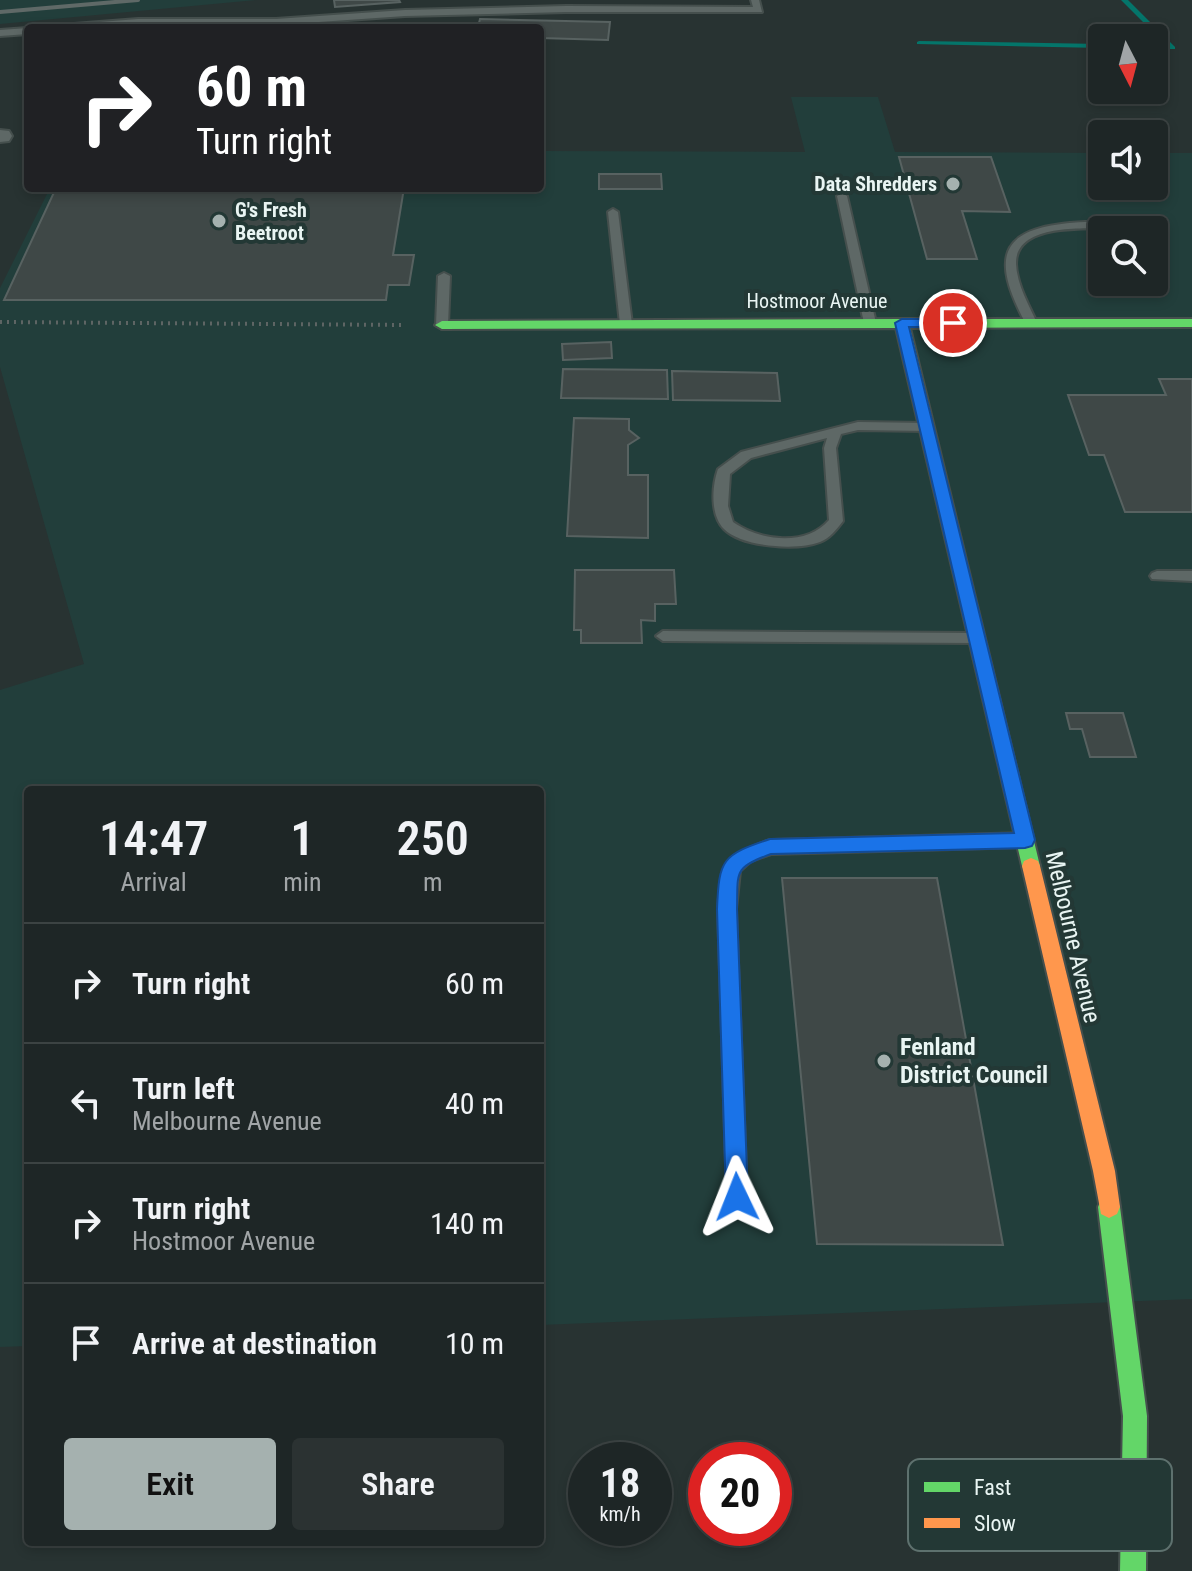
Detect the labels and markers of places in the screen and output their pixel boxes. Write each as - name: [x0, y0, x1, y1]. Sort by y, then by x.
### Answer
- place label: Data Shredders: [814, 172, 937, 196]
- marker: Data Shredders: [944, 175, 962, 193]
- place label: G's Fresh Beetroot: [235, 198, 307, 245]
- marker: G's Fresh Beetroot: [210, 212, 228, 230]
- pin: [919, 289, 987, 357]
- place label: Fenland District Council: [900, 1033, 1048, 1089]
- marker: Fenland District Council: [875, 1052, 893, 1070]

